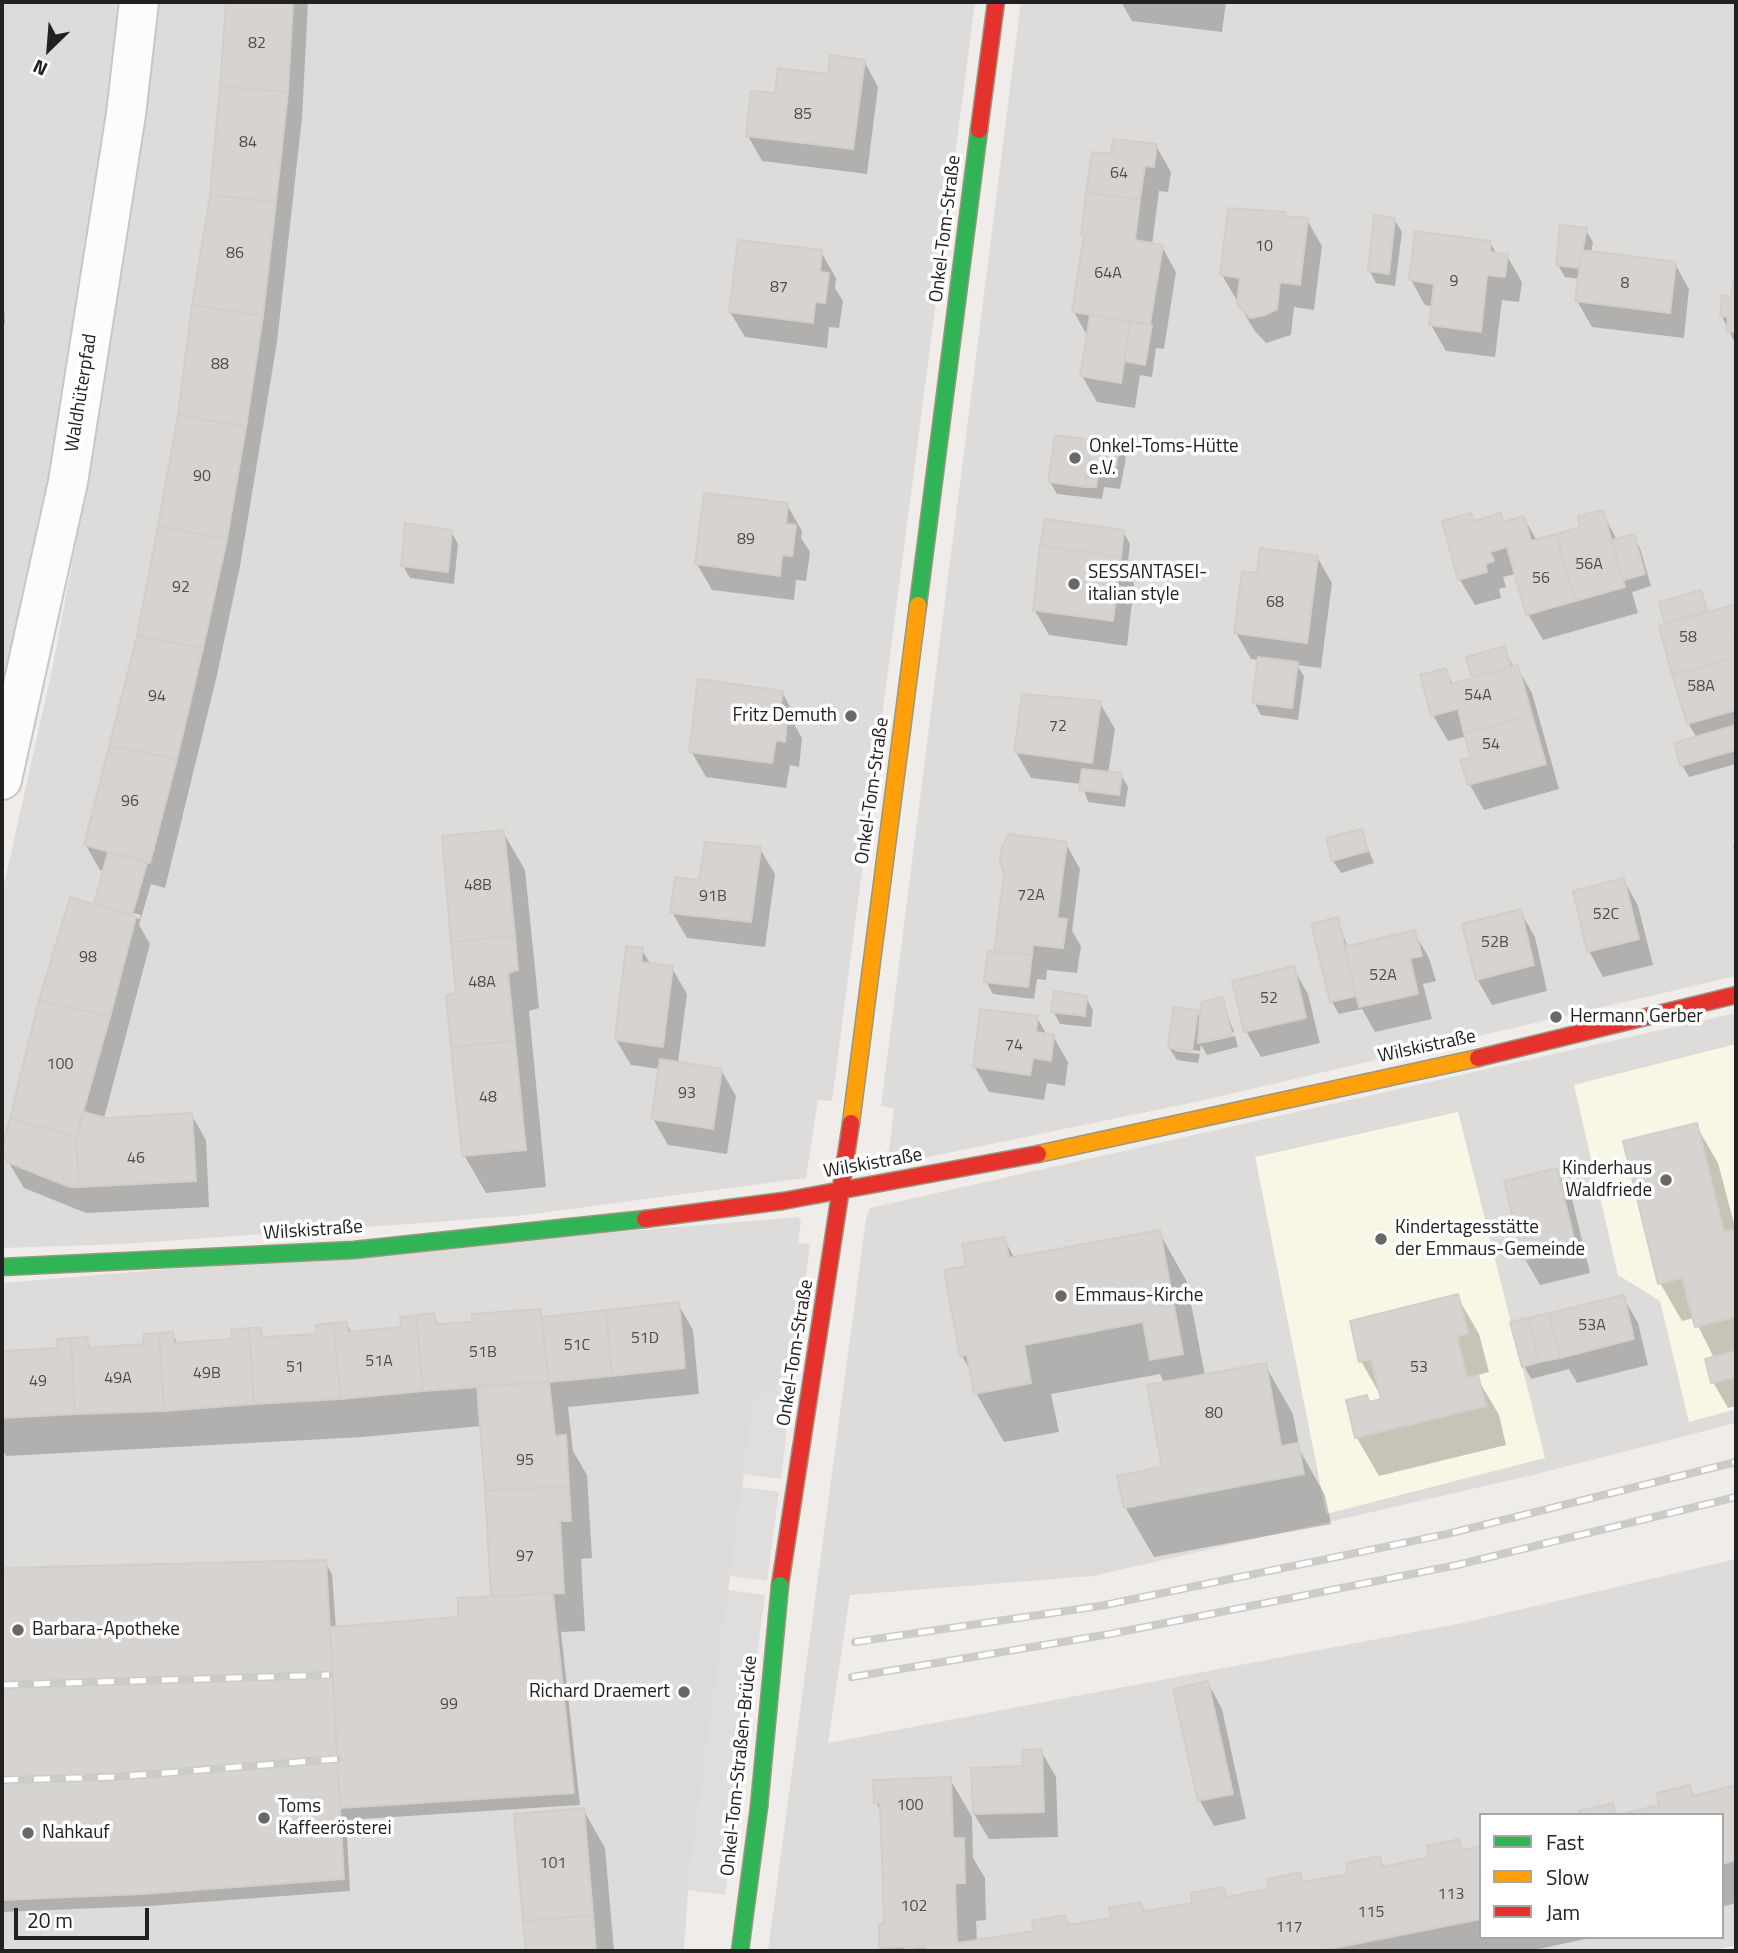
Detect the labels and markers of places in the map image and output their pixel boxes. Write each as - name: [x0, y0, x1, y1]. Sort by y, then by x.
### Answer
- place label: Onkel-Toms-Hütte e.V.: [1089, 436, 1239, 480]
- marker: Onkel-Toms-Hütte e.V.: [1067, 450, 1083, 466]
- place label: SESSANTASEI- italian style: [1088, 562, 1207, 606]
- marker: SESSANTASEI- italian style: [1066, 576, 1082, 592]
- place label: Fritz Demuth: [732, 705, 837, 727]
- marker: Fritz Demuth: [843, 708, 859, 724]
- place label: Hermann Gerber: [1570, 1006, 1703, 1028]
- marker: Hermann Gerber: [1548, 1009, 1564, 1025]
- place label: Kinderhaus Waldfriede: [1562, 1158, 1652, 1202]
- marker: Kinderhaus Waldfriede: [1658, 1172, 1674, 1188]
- place label: Kindertagesstätte der Emmaus-Gemeinde: [1395, 1217, 1585, 1261]
- marker: Kindertagesstätte der Emmaus-Gemeinde: [1373, 1231, 1389, 1247]
- place label: Emmaus-Kirche: [1075, 1285, 1203, 1307]
- marker: Emmaus-Kirche: [1053, 1288, 1069, 1304]
- place label: Barbara-Apotheke: [32, 1619, 180, 1641]
- marker: Barbara-Apotheke: [10, 1622, 26, 1638]
- place label: Richard Draemert: [529, 1681, 670, 1703]
- marker: Richard Draemert: [676, 1684, 692, 1700]
- place label: Toms Kaffeerösterei: [278, 1796, 392, 1840]
- marker: Toms Kaffeerösterei: [256, 1810, 272, 1826]
- place label: Nahkauf: [42, 1822, 110, 1844]
- marker: Nahkauf: [20, 1825, 36, 1841]

